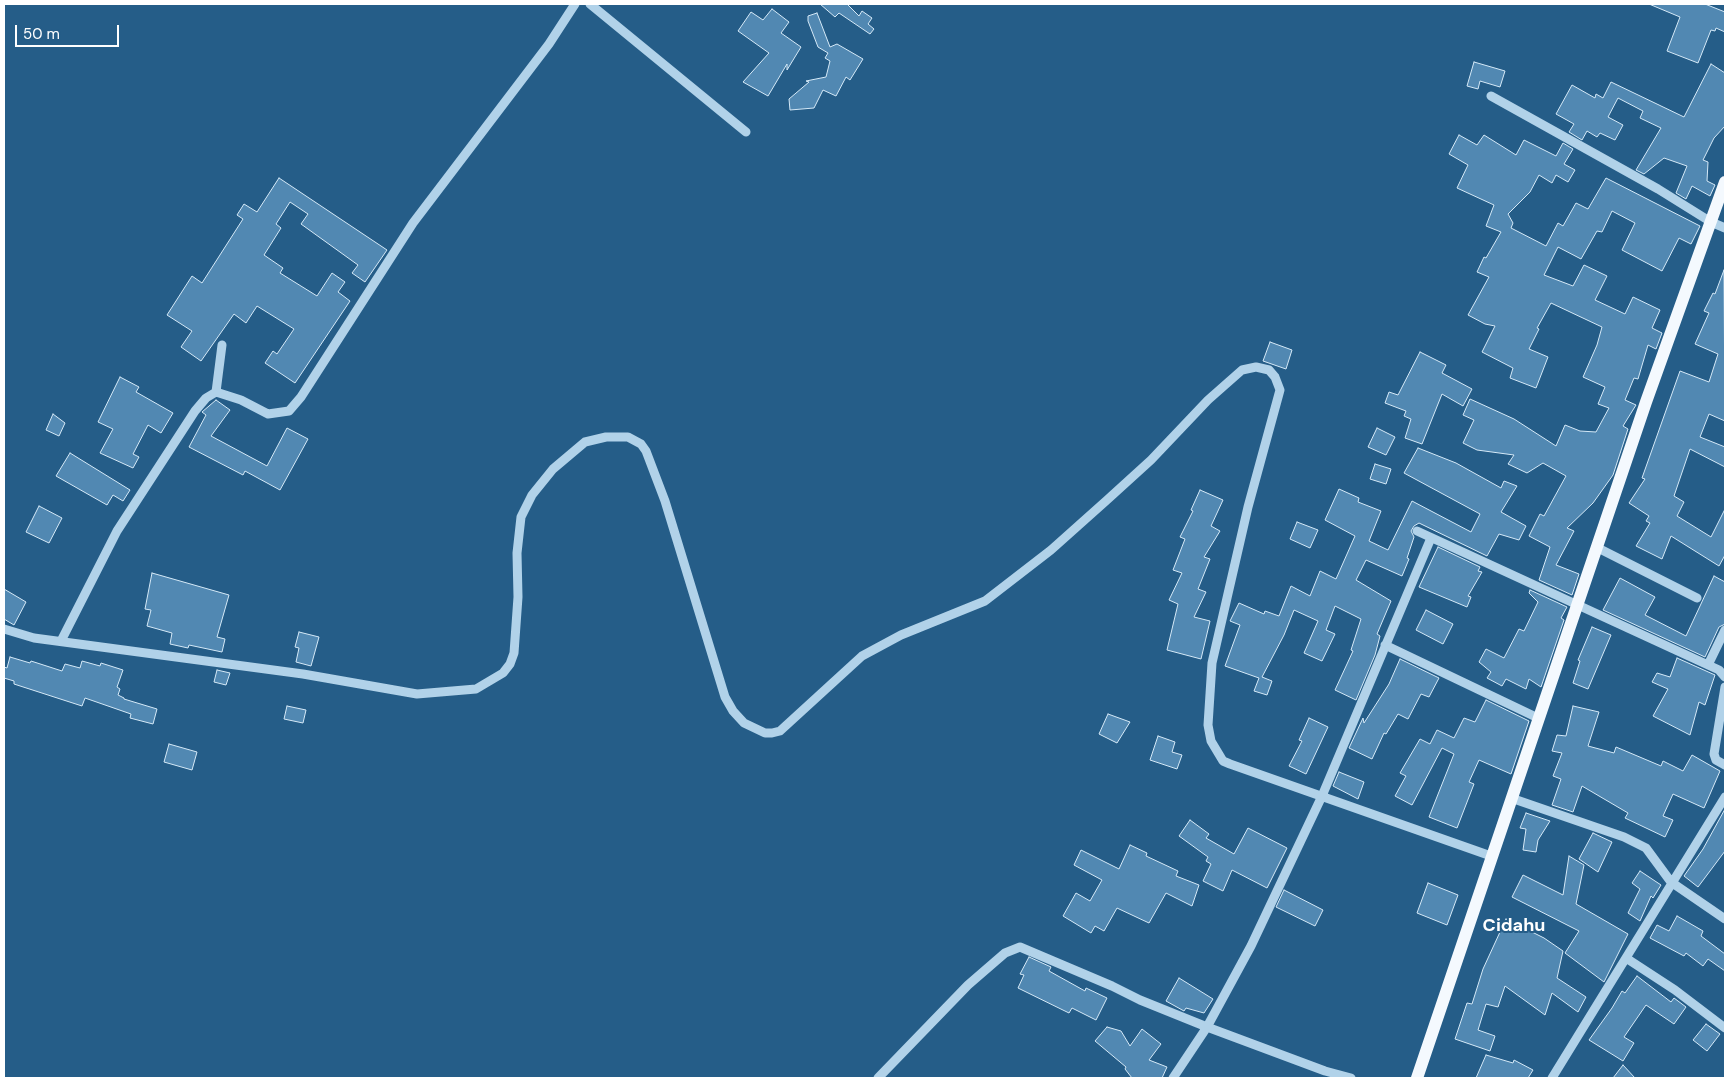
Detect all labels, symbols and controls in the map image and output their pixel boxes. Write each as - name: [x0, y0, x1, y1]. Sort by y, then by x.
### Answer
- scale bar: [18, 15, 121, 47]
- text: 50 m: [23, 24, 60, 44]
- district label: Cidahu: [1483, 915, 1545, 937]

